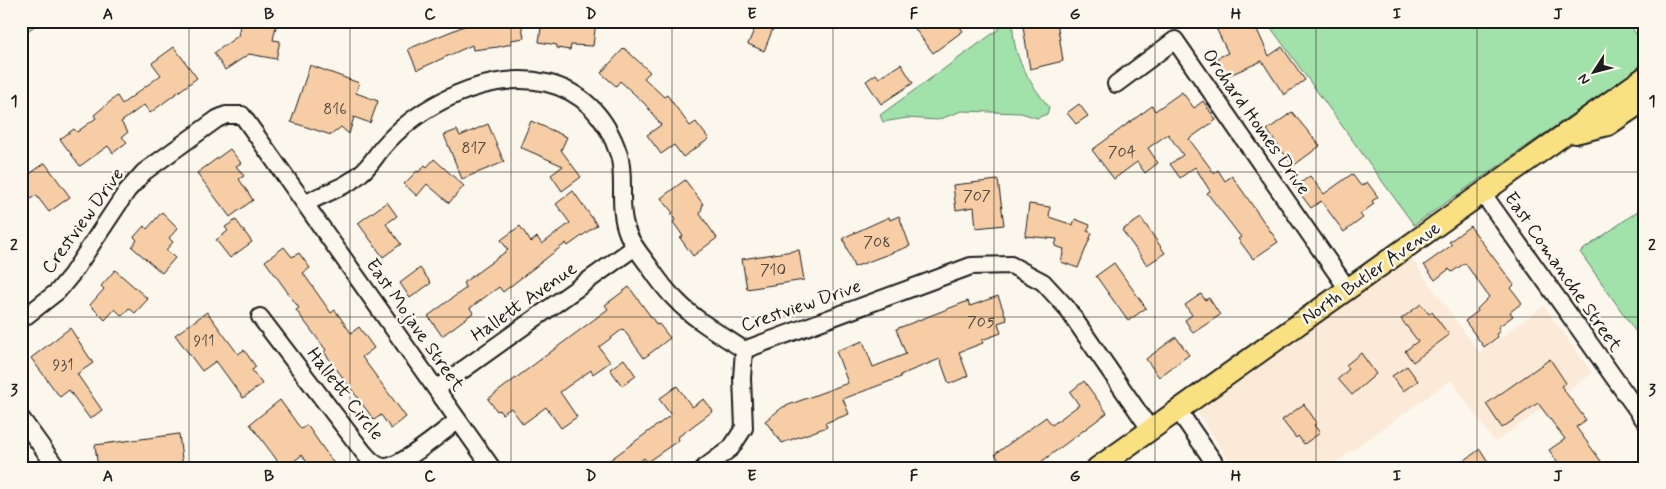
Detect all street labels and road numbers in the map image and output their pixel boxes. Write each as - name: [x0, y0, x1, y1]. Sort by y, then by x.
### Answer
- street label: Orchard Homes Drive: [1196, 44, 1316, 200]
- street label: Crestview Drive: [36, 163, 130, 279]
- street label: East Comanche Street: [1498, 187, 1628, 357]
- street label: North Butler Avenue: [1297, 216, 1446, 330]
- street label: East Mojave Street: [359, 254, 470, 397]
- street label: Hallett Avenue: [466, 256, 582, 348]
- street label: Crestview Drive: [738, 274, 864, 338]
- street label: Hallett Circle: [301, 342, 389, 446]

